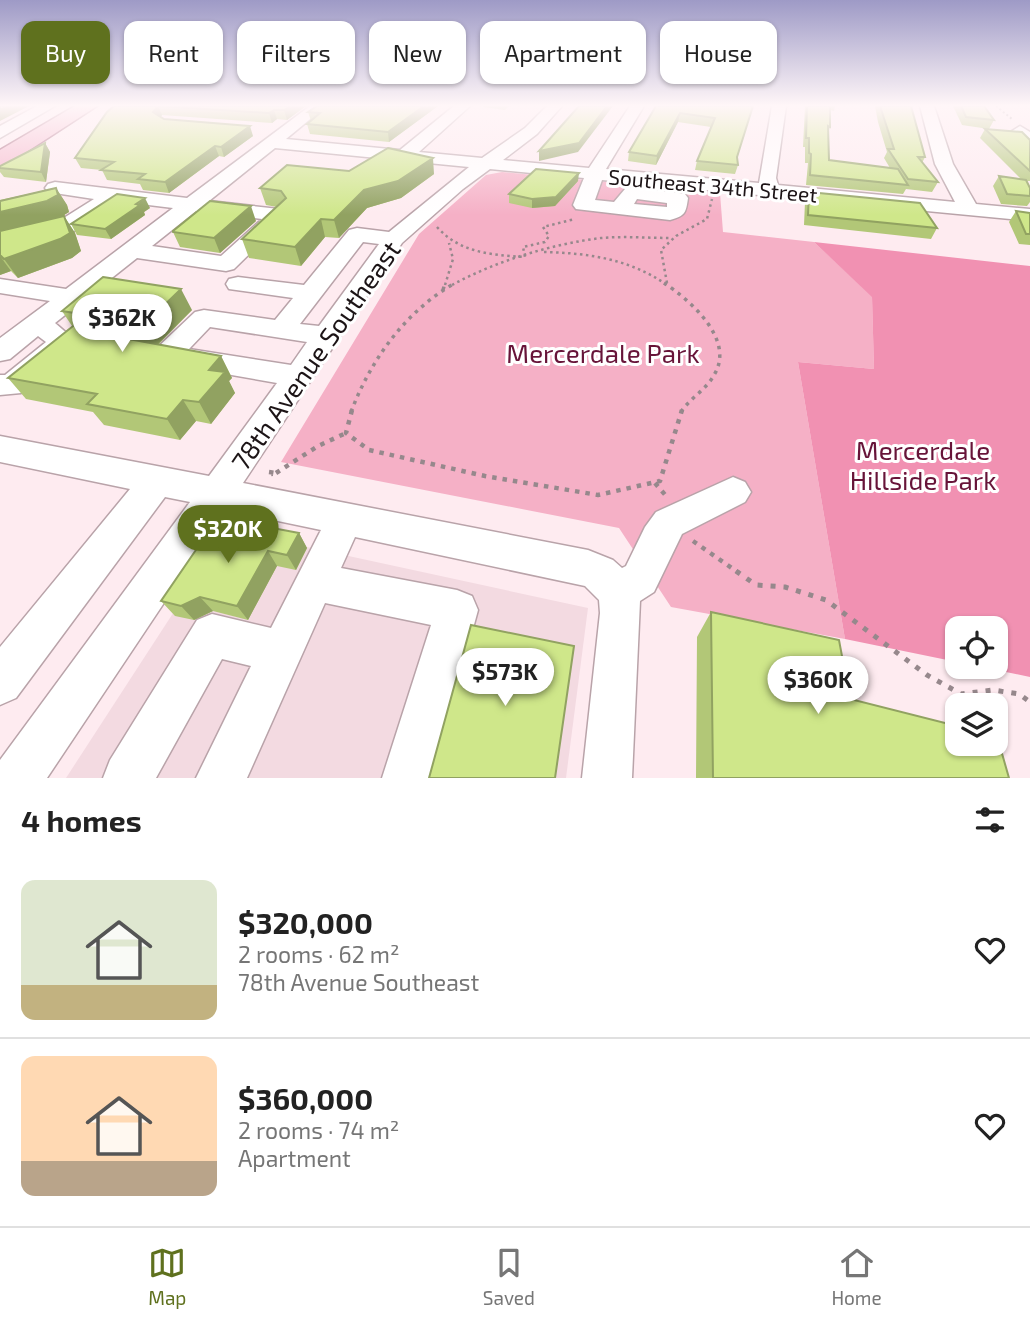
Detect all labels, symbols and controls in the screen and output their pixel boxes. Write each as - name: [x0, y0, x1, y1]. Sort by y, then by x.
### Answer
- chip: Buy: [21, 21, 110, 84]
- chip: Rent: [124, 21, 223, 84]
- chip: Filters: [237, 21, 355, 84]
- chip: New: [369, 21, 466, 84]
- chip: Apartment: [480, 21, 646, 84]
- chip: House: [660, 21, 777, 84]
- street label: Southeast 34th Street: [607, 163, 819, 207]
- street label: 78th Avenue Southeast: [224, 234, 406, 476]
- pin: $362K: [73, 294, 171, 354]
- text: $362K: [88, 303, 156, 331]
- park label: Mercerdale Park: [506, 337, 700, 368]
- park label: Mercerdale Hillside Park: [850, 434, 996, 495]
- pin: $320K: [179, 505, 277, 565]
- text: $320K: [194, 514, 262, 542]
- map controls: [945, 616, 1008, 756]
- button: locate: [945, 616, 1008, 679]
- pin: $573K: [456, 648, 554, 708]
- pin: $360K: [769, 656, 867, 716]
- text: $573K: [472, 657, 538, 685]
- text: $360K: [783, 665, 853, 693]
- button: layers: [945, 693, 1008, 756]
- icon: filters: [971, 801, 1009, 839]
- text: 4 homes: [21, 802, 142, 838]
- text: $320,000: [238, 904, 373, 940]
- icon: home: [77, 908, 161, 992]
- icon: heart: [971, 931, 1009, 969]
- text: 2 rooms · 62 m²: [238, 940, 400, 968]
- text: 78th Avenue Southeast: [238, 968, 479, 996]
- text: $360,000: [238, 1080, 373, 1116]
- icon: home: [77, 1084, 161, 1168]
- icon: heart: [971, 1107, 1009, 1145]
- text: 2 rooms · 74 m²: [238, 1116, 399, 1144]
- text: Apartment: [238, 1144, 351, 1172]
- tab: Map: [148, 1244, 186, 1309]
- tab: Saved: [483, 1244, 535, 1309]
- tab: Home: [831, 1244, 882, 1309]

